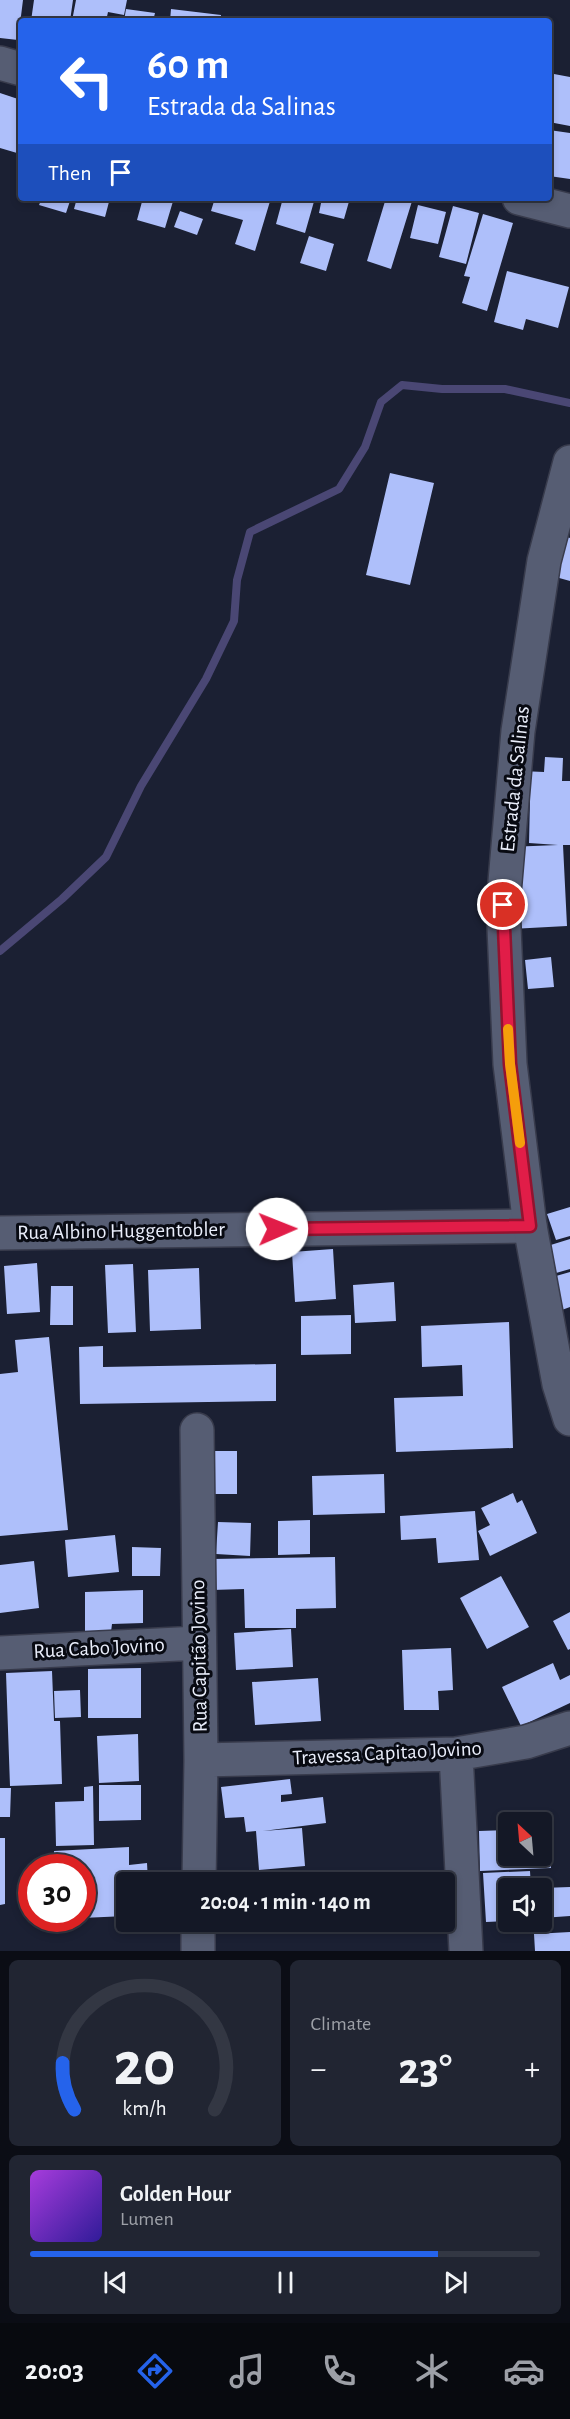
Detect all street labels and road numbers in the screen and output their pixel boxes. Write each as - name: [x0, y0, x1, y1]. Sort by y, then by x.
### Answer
- street label: Estrada da Salinas: [497, 705, 533, 853]
- street label: Rua Albino Huggentobler: [17, 1219, 225, 1243]
- street label: Rua Capitão Jovino: [187, 1579, 211, 1733]
- street label: Rua Cabo Jovino: [33, 1634, 165, 1662]
- street label: Travessa Capitao Jovino: [292, 1738, 482, 1768]

